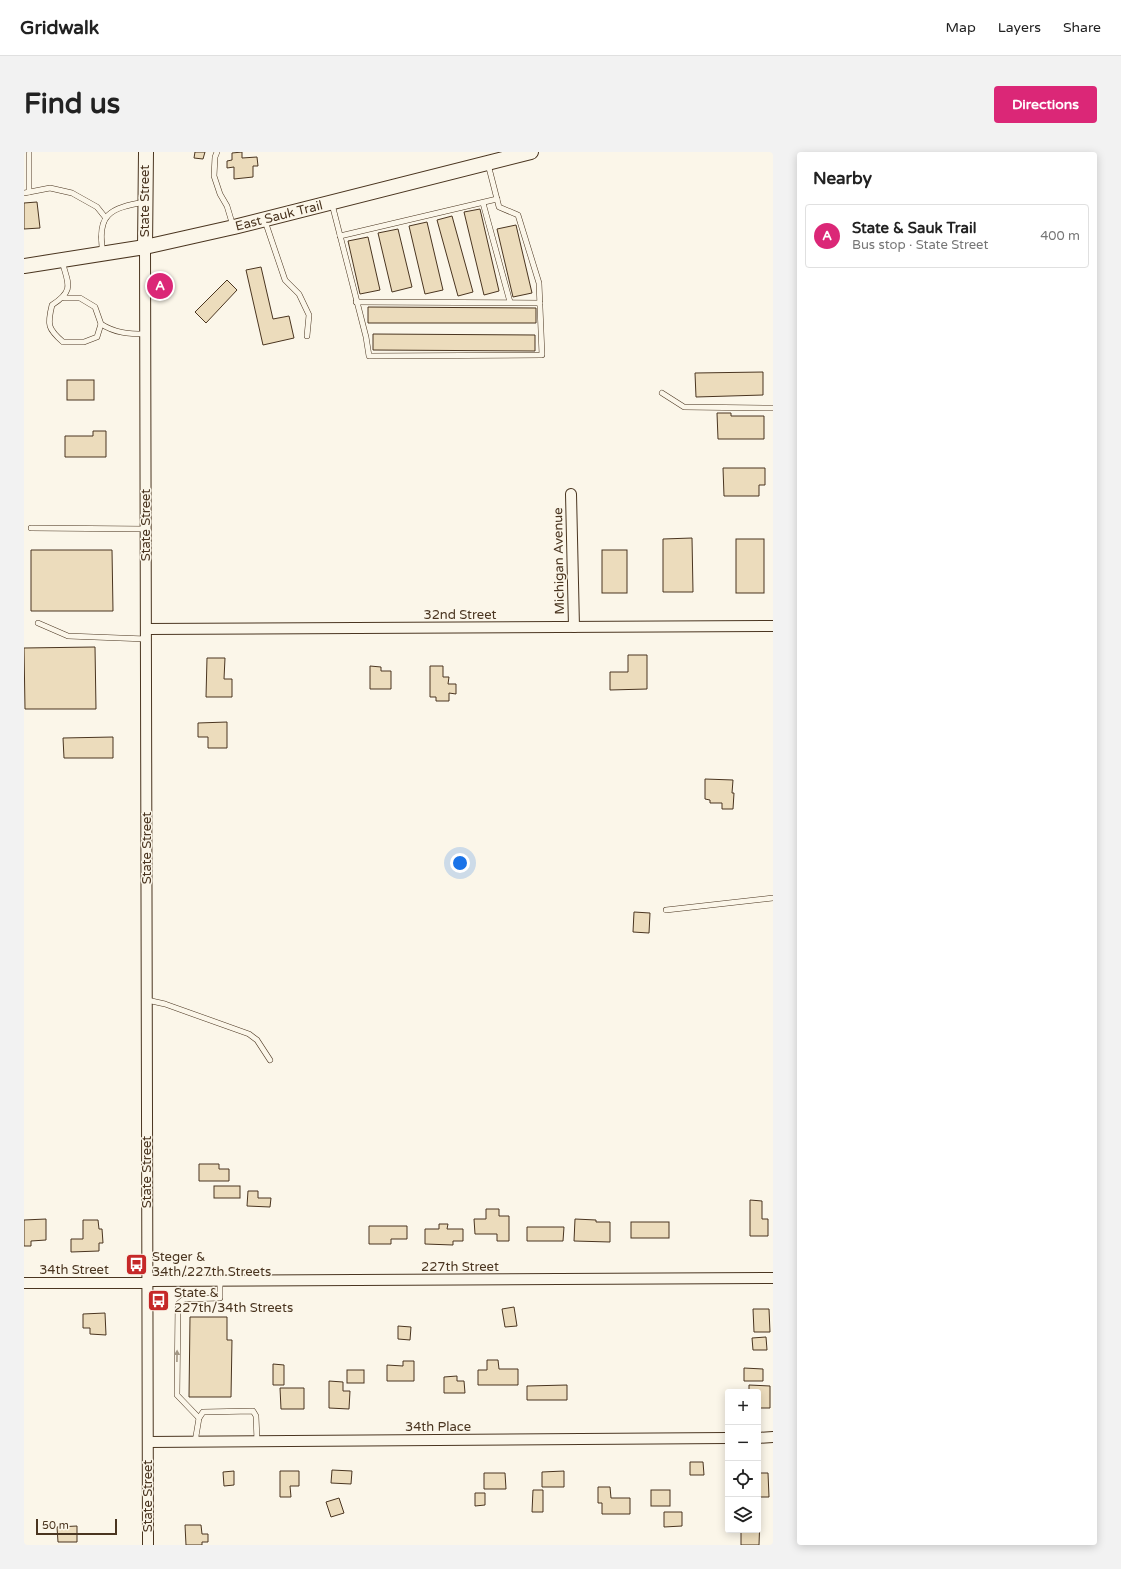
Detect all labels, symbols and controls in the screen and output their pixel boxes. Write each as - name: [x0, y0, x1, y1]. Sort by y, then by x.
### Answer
- text: Gridwalk: [20, 17, 99, 39]
- text: Map: [946, 19, 976, 36]
- text: Layers: [998, 19, 1041, 36]
- text: Share: [1063, 19, 1101, 36]
- button: Directions: [994, 86, 1097, 123]
- text: Find us: [24, 87, 120, 121]
- street label: State Street: [137, 165, 153, 237]
- text: Nearby: [813, 168, 872, 189]
- street label: East Sauk Trail: [234, 197, 324, 235]
- text: State & Sauk Trail: [852, 219, 977, 237]
- text: A: [822, 228, 832, 244]
- text: 400 m: [1040, 228, 1080, 244]
- text: Bus stop · State Street: [852, 237, 988, 253]
- pin: A: [147, 271, 173, 301]
- street label: State Street: [138, 489, 154, 561]
- street label: Michigan Avenue: [550, 507, 568, 615]
- street label: 32nd Street: [424, 607, 497, 623]
- street label: State Street: [139, 812, 155, 884]
- your location: [450, 853, 470, 873]
- street label: State Street: [139, 1136, 155, 1208]
- place label: Steger & 34th/227th Streets: [152, 1249, 271, 1280]
- bus stop icon: Steger & 34th/227th Streets: [123, 1251, 149, 1277]
- street label: 227th Street: [421, 1259, 499, 1275]
- street label: 34th Street: [39, 1262, 109, 1278]
- place label: State & 227th/34th Streets: [174, 1285, 293, 1316]
- bus stop icon: State & 227th/34th Streets: [145, 1287, 171, 1313]
- one-way arrow: [174, 1349, 180, 1362]
- map controls: [725, 1389, 761, 1533]
- button: +: [725, 1389, 761, 1425]
- street label: 34th Place: [405, 1419, 471, 1435]
- button: −: [725, 1425, 761, 1461]
- street label: State Street: [140, 1460, 156, 1532]
- button: locate: [725, 1461, 761, 1497]
- button: layers: [725, 1497, 761, 1533]
- scale bar: [36, 1517, 117, 1536]
- text: 50 m: [42, 1519, 69, 1532]

